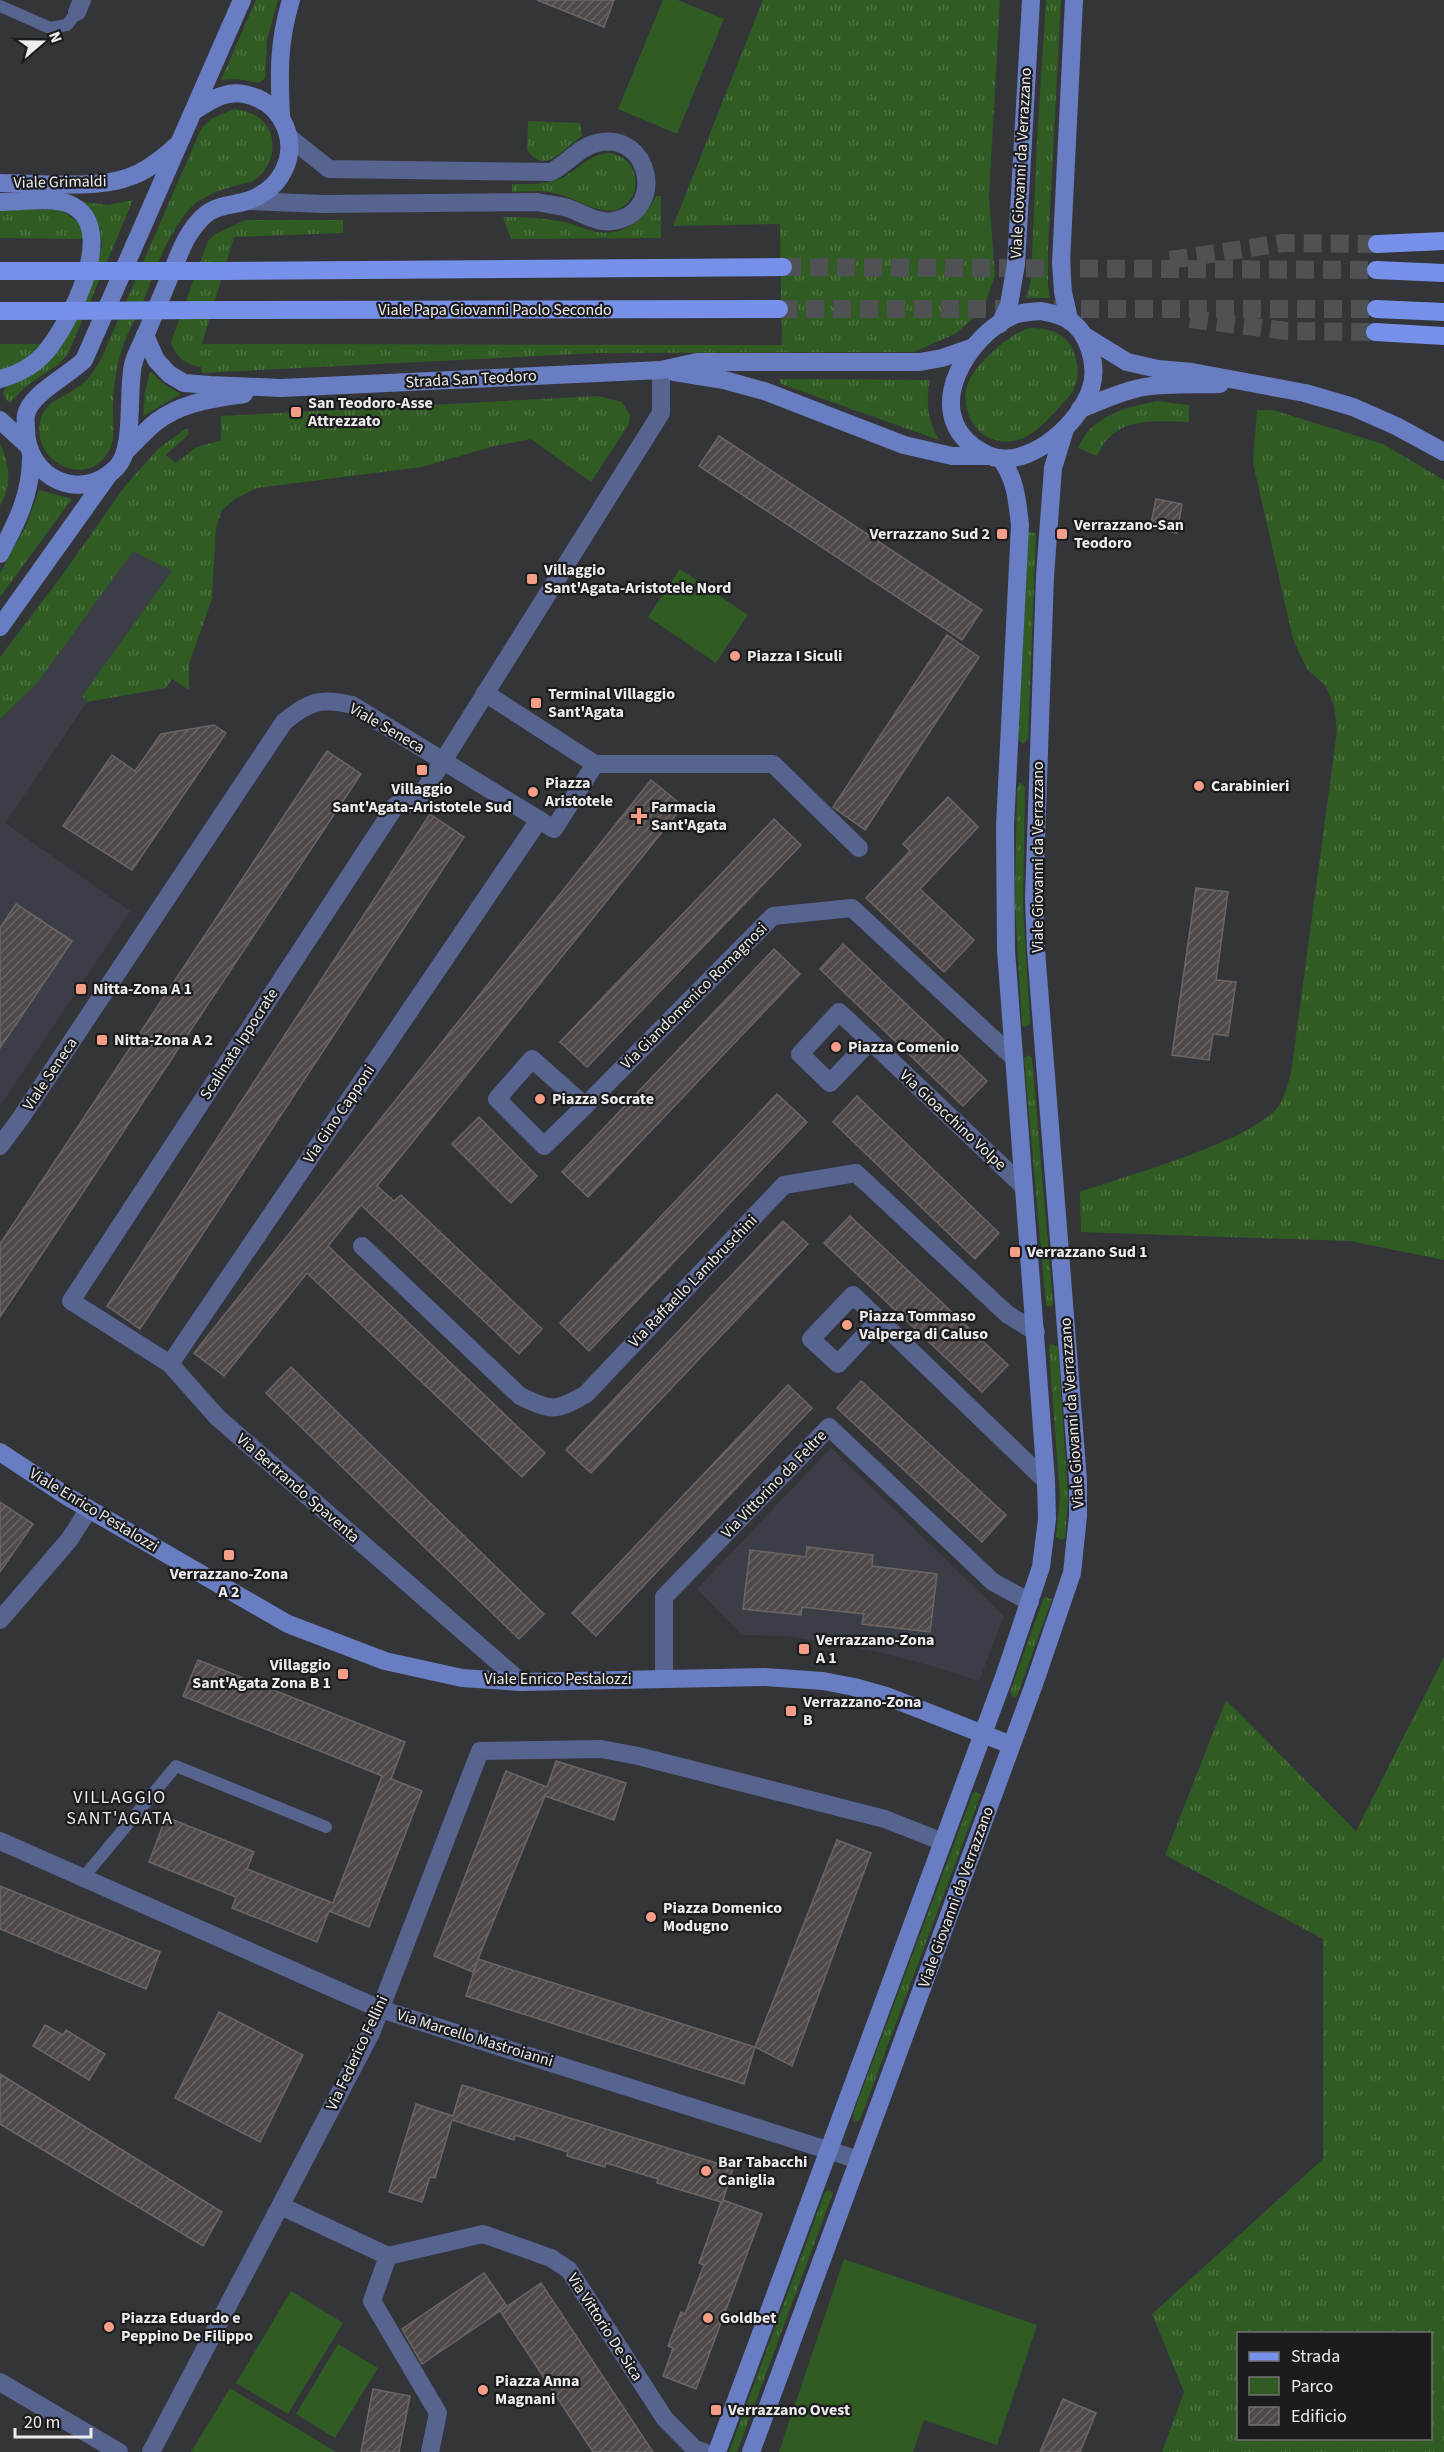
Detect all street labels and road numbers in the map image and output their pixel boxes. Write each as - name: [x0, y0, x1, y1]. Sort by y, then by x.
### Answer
- street label: Viale Giovanni da Verrazzano: [1005, 67, 1037, 259]
- street label: Viale Grimaldi: [13, 170, 107, 194]
- street label: Viale Papa Giovanni Paolo Secondo: [378, 299, 612, 321]
- street label: Strada San Teodoro: [405, 365, 537, 393]
- street label: Viale Seneca: [345, 698, 429, 758]
- street label: Viale Giovanni da Verrazzano: [1027, 761, 1049, 953]
- street label: Via Giandomenico Romagnosi: [616, 918, 772, 1074]
- street label: Scalinata Ippocrate: [195, 984, 283, 1104]
- street label: Viale Seneca: [17, 1033, 83, 1115]
- street label: Via Gino Capponi: [298, 1061, 380, 1167]
- street label: Via Gioacchino Volpe: [895, 1065, 1011, 1175]
- street label: Via Raffaello Lambruschini: [624, 1210, 762, 1352]
- street label: Viale Giovanni da Verrazzano: [1054, 1317, 1090, 1509]
- street label: Via Vittorino da Feltre: [716, 1425, 832, 1543]
- street label: Via Bertrando Spaventa: [232, 1428, 364, 1548]
- street label: Viale Enrico Pestalozzi: [25, 1463, 163, 1557]
- street label: Viale Enrico Pestalozzi: [484, 1668, 632, 1690]
- street label: Viale Giovanni da Verrazzano: [913, 1803, 999, 1991]
- street label: Via Federico Fellini: [321, 1992, 393, 2114]
- street label: Via Marcello Mastroianni: [394, 2004, 556, 2072]
- street label: Via Vittorio De Sica: [562, 2269, 648, 2385]

